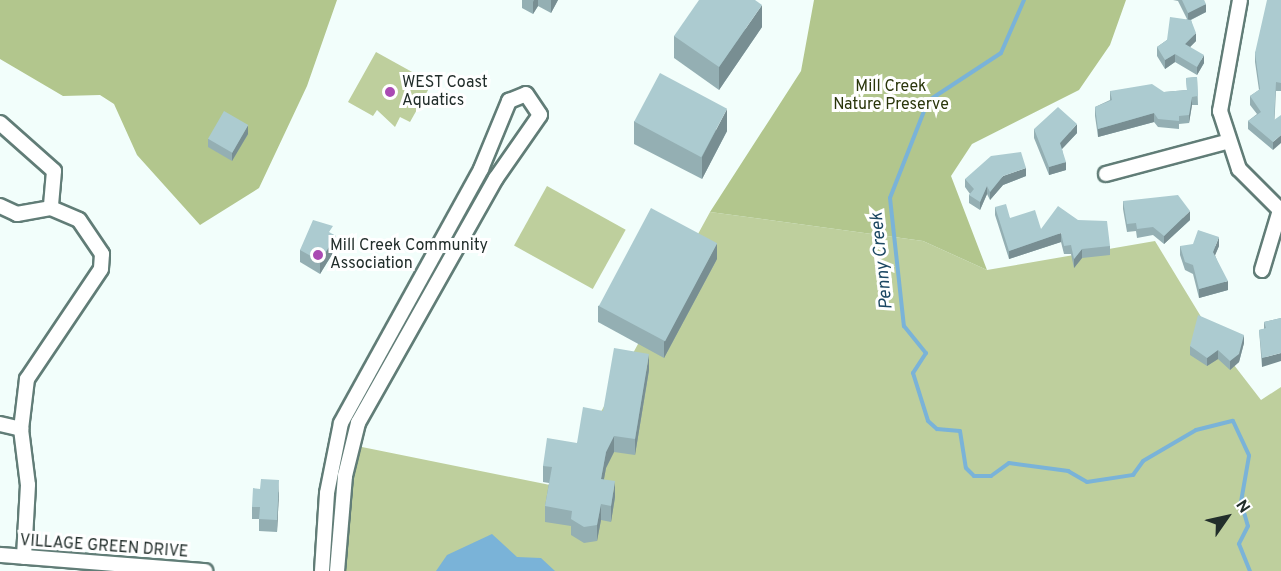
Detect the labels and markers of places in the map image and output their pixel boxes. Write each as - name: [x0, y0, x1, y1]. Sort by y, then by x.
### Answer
- place label: WEST Coast Aquatics: [402, 73, 488, 111]
- marker: WEST Coast Aquatics: [383, 85, 397, 99]
- place label: Mill Creek Community Association: [330, 236, 488, 274]
- marker: Mill Creek Community Association: [311, 248, 325, 262]

